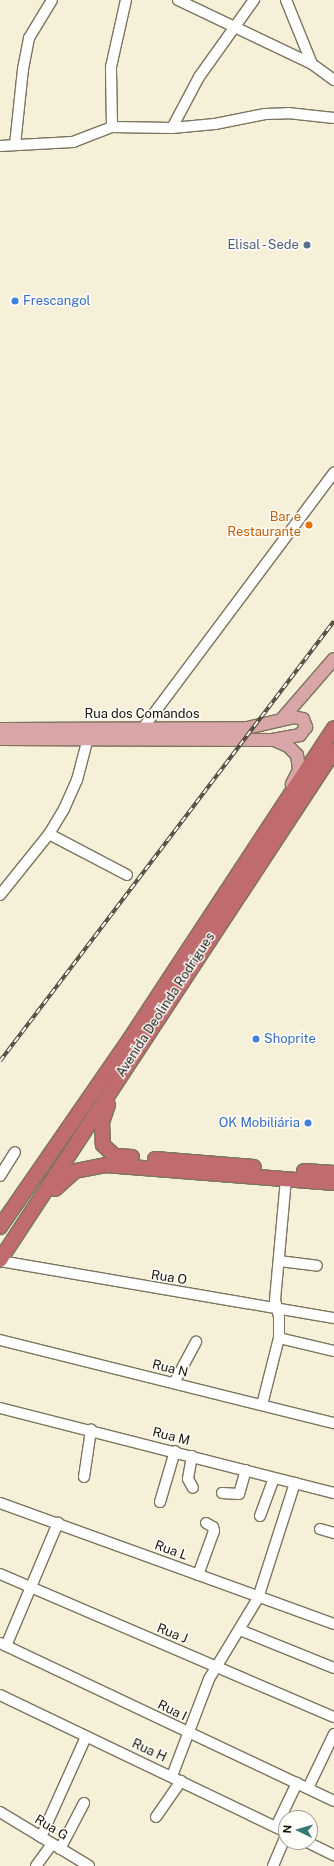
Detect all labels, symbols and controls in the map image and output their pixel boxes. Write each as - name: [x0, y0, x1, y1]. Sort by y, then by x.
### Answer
- place label: Elisal - Sede: [224, 237, 299, 253]
- marker: Elisal - Sede: [302, 240, 312, 250]
- place label: Frescangol: [23, 293, 90, 309]
- marker: Frescangol: [10, 296, 20, 306]
- place label: Bar e Restaurante: [227, 510, 301, 541]
- marker: Bar e Restaurante: [304, 520, 314, 530]
- street label: Rua dos Comandos: [84, 706, 200, 722]
- street label: Avenida Deolinda Rodrigues: [113, 930, 219, 1080]
- place label: Shoprite: [264, 1031, 316, 1047]
- marker: Shoprite: [251, 1034, 261, 1044]
- place label: OK Mobiliária: [219, 1115, 300, 1131]
- marker: OK Mobiliária: [303, 1118, 313, 1128]
- street label: Rua O: [150, 1267, 188, 1289]
- street label: Rua N: [150, 1357, 190, 1381]
- street label: Rua M: [151, 1425, 191, 1449]
- street label: Rua L: [152, 1538, 190, 1564]
- street label: Rua J: [154, 1621, 190, 1647]
- street label: Rua I: [155, 1697, 189, 1725]
- street label: Rua H: [129, 1736, 169, 1766]
- north arrow: [278, 1810, 318, 1850]
- street label: Rua G: [32, 1812, 70, 1844]
- text: N: [281, 1824, 293, 1834]

